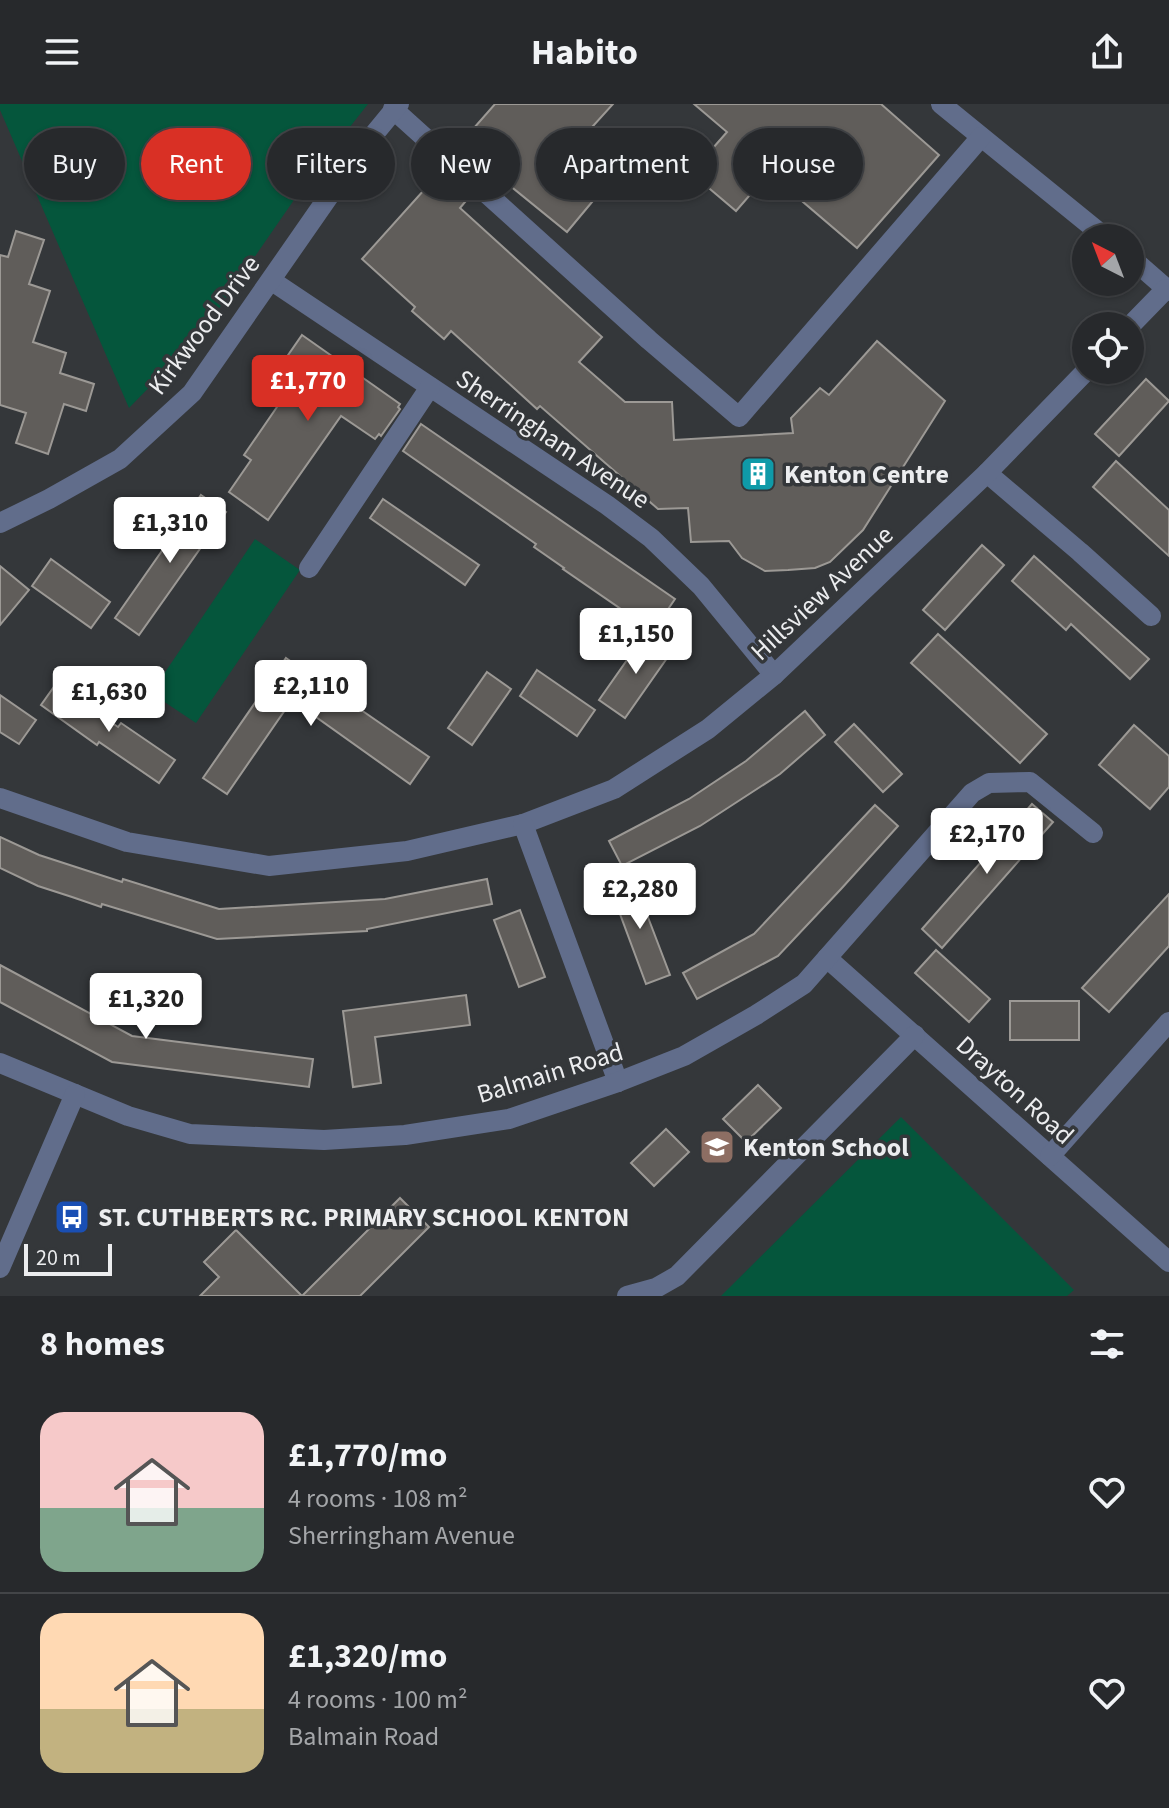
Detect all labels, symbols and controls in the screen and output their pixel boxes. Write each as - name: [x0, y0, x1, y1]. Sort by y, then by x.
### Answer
- text: Habito: [531, 27, 638, 78]
- icon: menu: [40, 30, 84, 74]
- icon: share: [1085, 30, 1129, 74]
- chip: Buy: [24, 128, 125, 200]
- chip: Rent: [141, 128, 251, 200]
- chip: Filters: [267, 128, 395, 200]
- chip: New: [411, 128, 520, 200]
- chip: Apartment: [536, 128, 717, 200]
- chip: House: [733, 128, 863, 200]
- north arrow: [1072, 224, 1144, 296]
- map controls: [1072, 224, 1144, 384]
- street label: Kirkwood Drive: [139, 248, 269, 402]
- button: locate: [1072, 312, 1144, 384]
- pin: £1,770: [243, 355, 373, 423]
- street label: Sherringham Avenue: [449, 360, 657, 518]
- text: £1,770: [270, 362, 346, 399]
- building icon: Kenton Centre: [739, 455, 777, 493]
- place label: Kenton Centre: [784, 456, 949, 493]
- pin: £1,310: [105, 497, 235, 565]
- text: £1,310: [132, 504, 208, 541]
- street label: Hillsview Avenue: [742, 517, 902, 669]
- pin: £1,150: [571, 608, 701, 676]
- text: £1,150: [598, 615, 674, 652]
- pin: £2,110: [246, 660, 376, 728]
- pin: £1,630: [44, 666, 174, 734]
- text: £2,110: [273, 667, 349, 704]
- text: £1,630: [71, 673, 147, 710]
- pin: £2,170: [922, 808, 1052, 876]
- text: £2,170: [949, 815, 1025, 852]
- pin: £2,280: [575, 863, 705, 931]
- text: £2,280: [602, 870, 678, 907]
- pin: £1,320: [81, 973, 211, 1041]
- text: £1,320: [108, 980, 184, 1017]
- street label: Drayton Road: [948, 1027, 1082, 1153]
- street label: Balmain Road: [472, 1033, 628, 1113]
- school or university icon: Kenton School: [698, 1128, 736, 1166]
- place label: Kenton School: [743, 1129, 909, 1166]
- bus stop icon: ST. CUTHBERTS RC. PRIMARY SCHOOL KENTON: [53, 1198, 91, 1236]
- place label: ST. CUTHBERTS RC. PRIMARY SCHOOL KENTON: [98, 1199, 629, 1236]
- scale bar: [24, 1240, 112, 1276]
- text: 20 m: [36, 1242, 81, 1274]
- text: 8 homes: [40, 1320, 165, 1369]
- icon: filters: [1085, 1322, 1129, 1366]
- text: £1,770/mo: [288, 1431, 448, 1480]
- icon: home: [104, 1444, 200, 1540]
- icon: heart: [1085, 1470, 1129, 1514]
- text: 4 rooms · 108 m²: [288, 1480, 467, 1517]
- text: Sherringham Avenue: [288, 1517, 515, 1554]
- text: £1,320/mo: [288, 1632, 448, 1681]
- icon: home: [104, 1645, 200, 1741]
- icon: heart: [1085, 1671, 1129, 1715]
- text: 4 rooms · 100 m²: [288, 1681, 467, 1718]
- text: Balmain Road: [288, 1718, 439, 1755]

